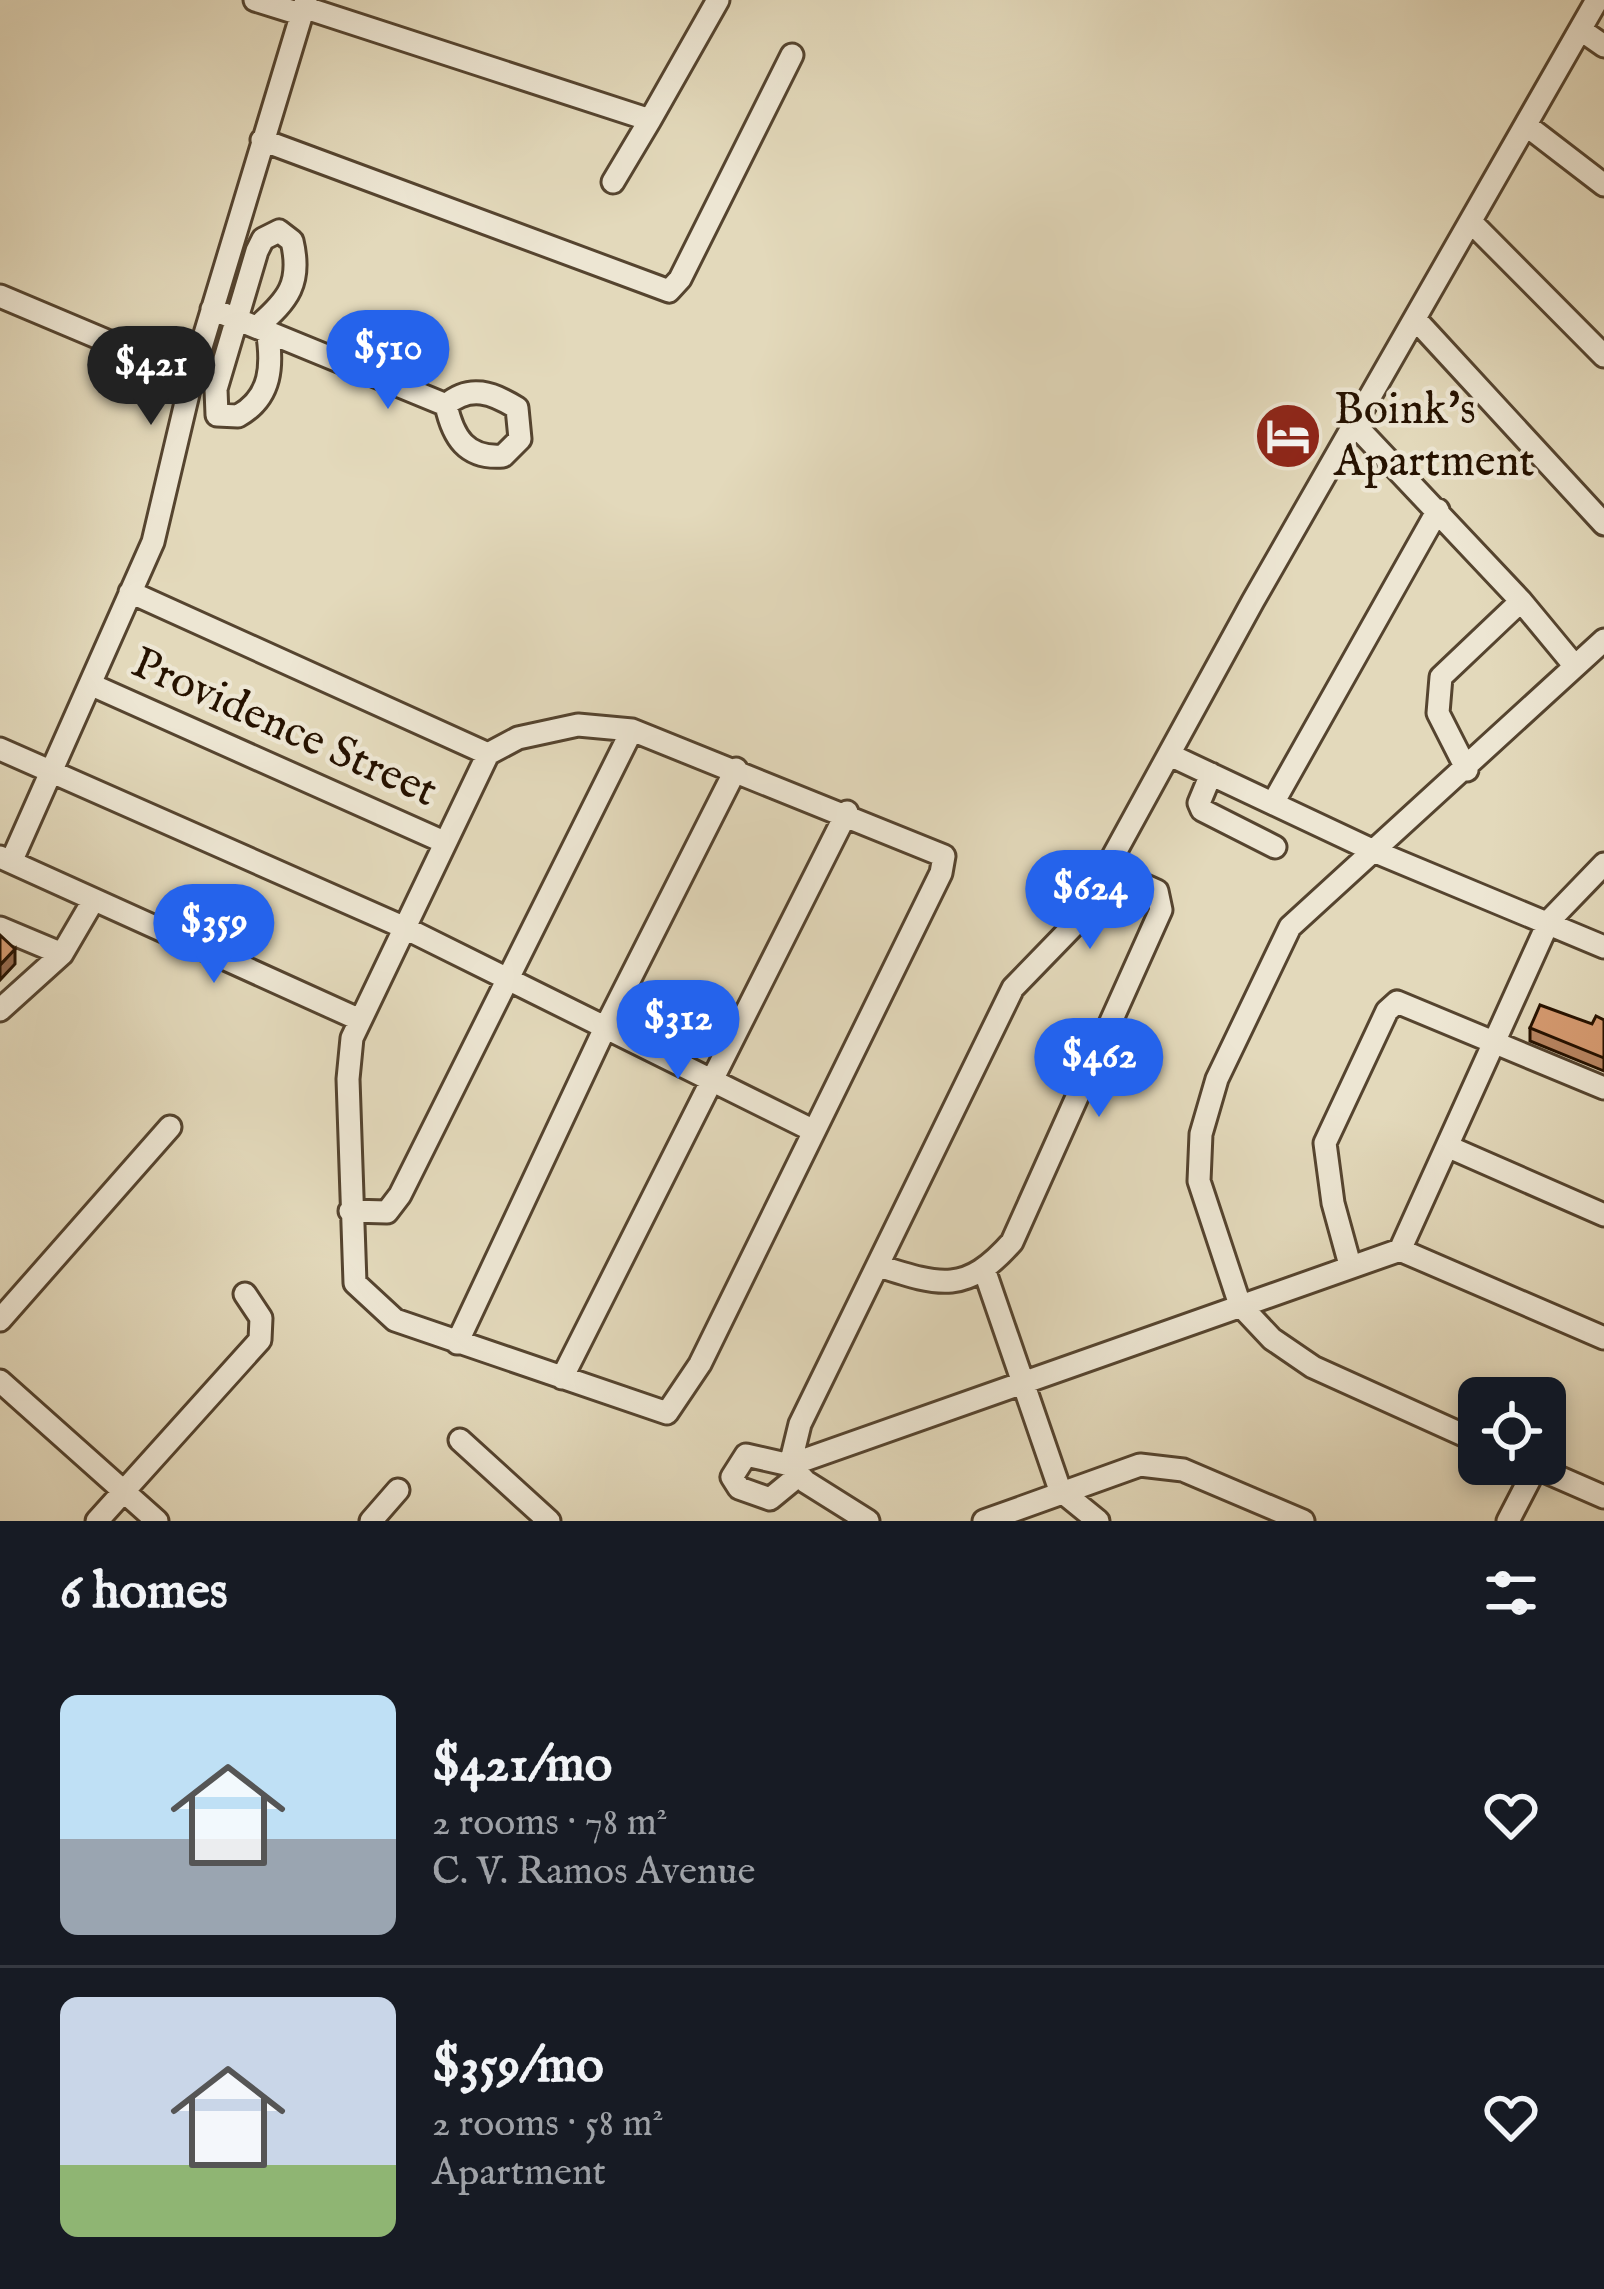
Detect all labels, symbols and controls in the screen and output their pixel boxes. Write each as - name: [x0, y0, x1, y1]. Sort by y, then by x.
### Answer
- pin: $510: [317, 310, 459, 412]
- text: $510: [353, 324, 423, 373]
- pin: $421: [80, 326, 222, 428]
- text: $421: [114, 340, 188, 389]
- place label: Boink's Apartment: [1333, 382, 1535, 491]
- hotel icon: Boink's Apartment: [1253, 401, 1323, 471]
- street label: Providence Street: [122, 635, 446, 821]
- pin: $624: [1019, 850, 1161, 952]
- text: $624: [1052, 864, 1128, 913]
- pin: $359: [143, 884, 285, 986]
- text: $359: [180, 898, 248, 947]
- pin: $312: [607, 980, 749, 1082]
- text: $312: [644, 994, 713, 1043]
- pin: $462: [1028, 1018, 1170, 1120]
- text: $462: [1061, 1032, 1137, 1081]
- map controls: [1458, 1377, 1566, 1485]
- button: locate: [1458, 1377, 1566, 1485]
- icon: filters: [1478, 1560, 1544, 1626]
- text: 6 homes: [60, 1561, 228, 1626]
- text: $421/mo: [432, 1734, 612, 1799]
- icon: home: [156, 1743, 300, 1887]
- icon: heart: [1478, 1782, 1544, 1848]
- text: 2 rooms · 78 m²: [432, 1799, 668, 1848]
- text: C. V. Ramos Avenue: [432, 1848, 755, 1897]
- text: $359/mo: [432, 2035, 604, 2100]
- icon: home: [156, 2045, 300, 2189]
- icon: heart: [1478, 2084, 1544, 2150]
- text: 2 rooms · 58 m²: [432, 2100, 664, 2149]
- text: Apartment: [432, 2149, 606, 2198]

